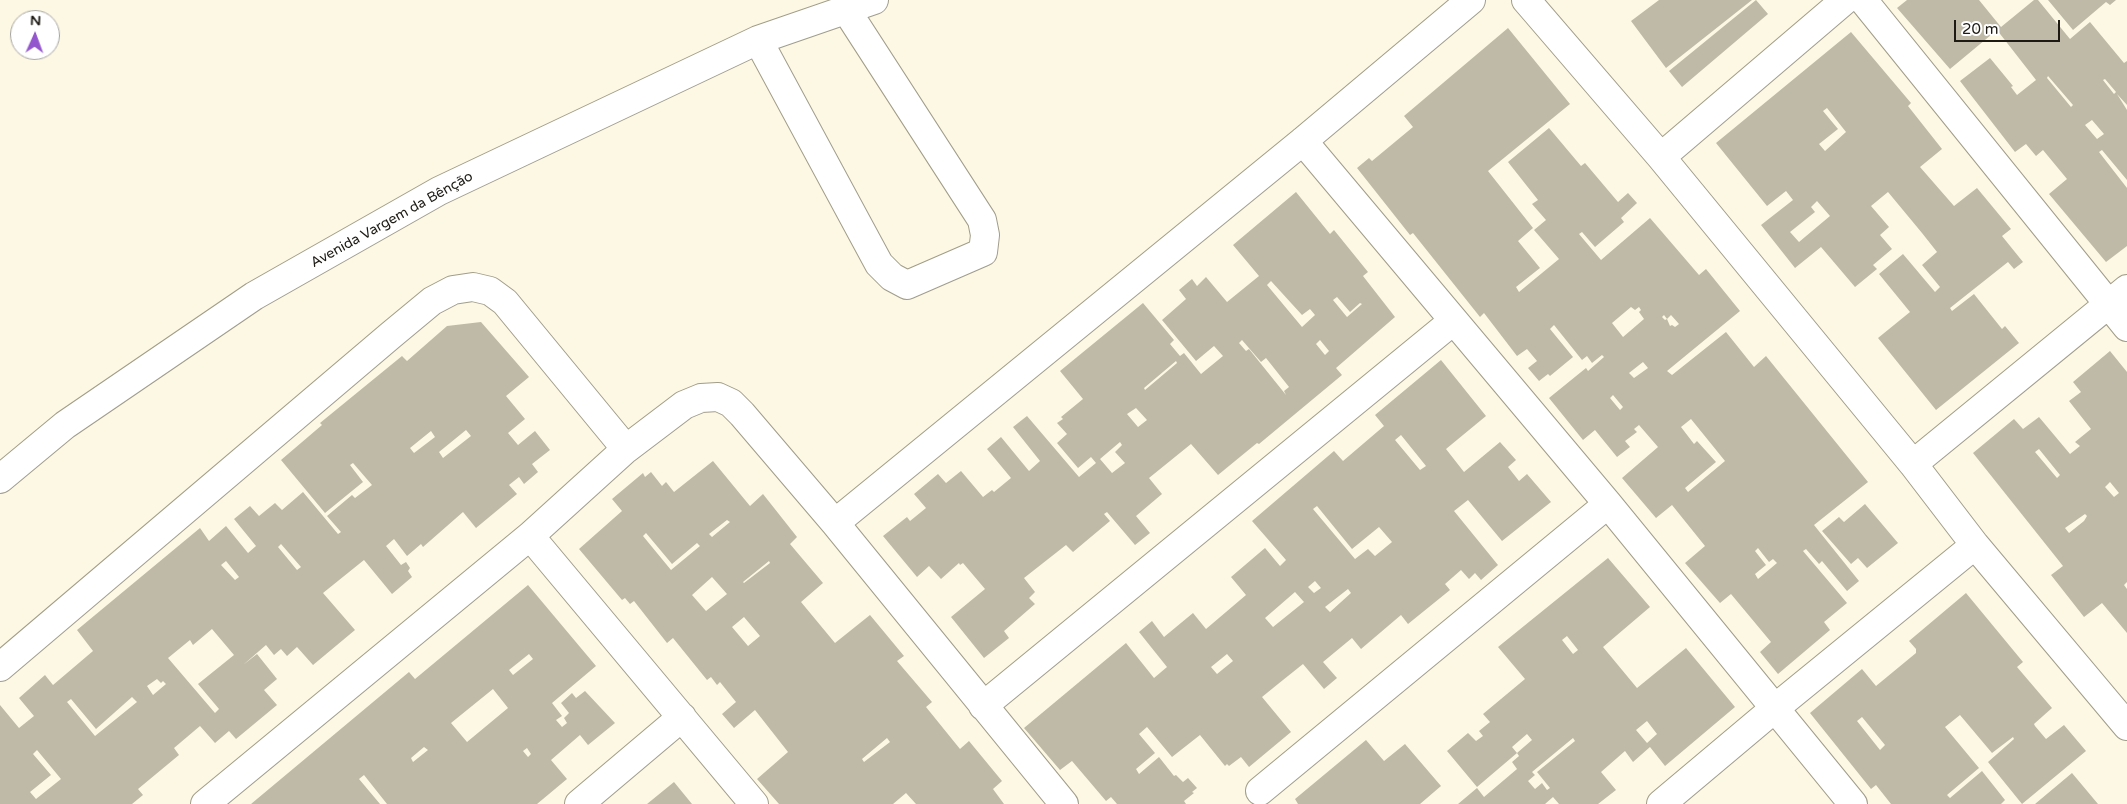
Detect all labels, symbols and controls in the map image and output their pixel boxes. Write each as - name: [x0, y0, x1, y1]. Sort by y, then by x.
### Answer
- north arrow: [10, 10, 60, 60]
- scale bar: [1957, 10, 2063, 42]
- text: N: [30, 12, 41, 29]
- text: 20 m: [1962, 20, 1999, 38]
- street label: Avenida Vargem da Bênção: [308, 168, 476, 272]

